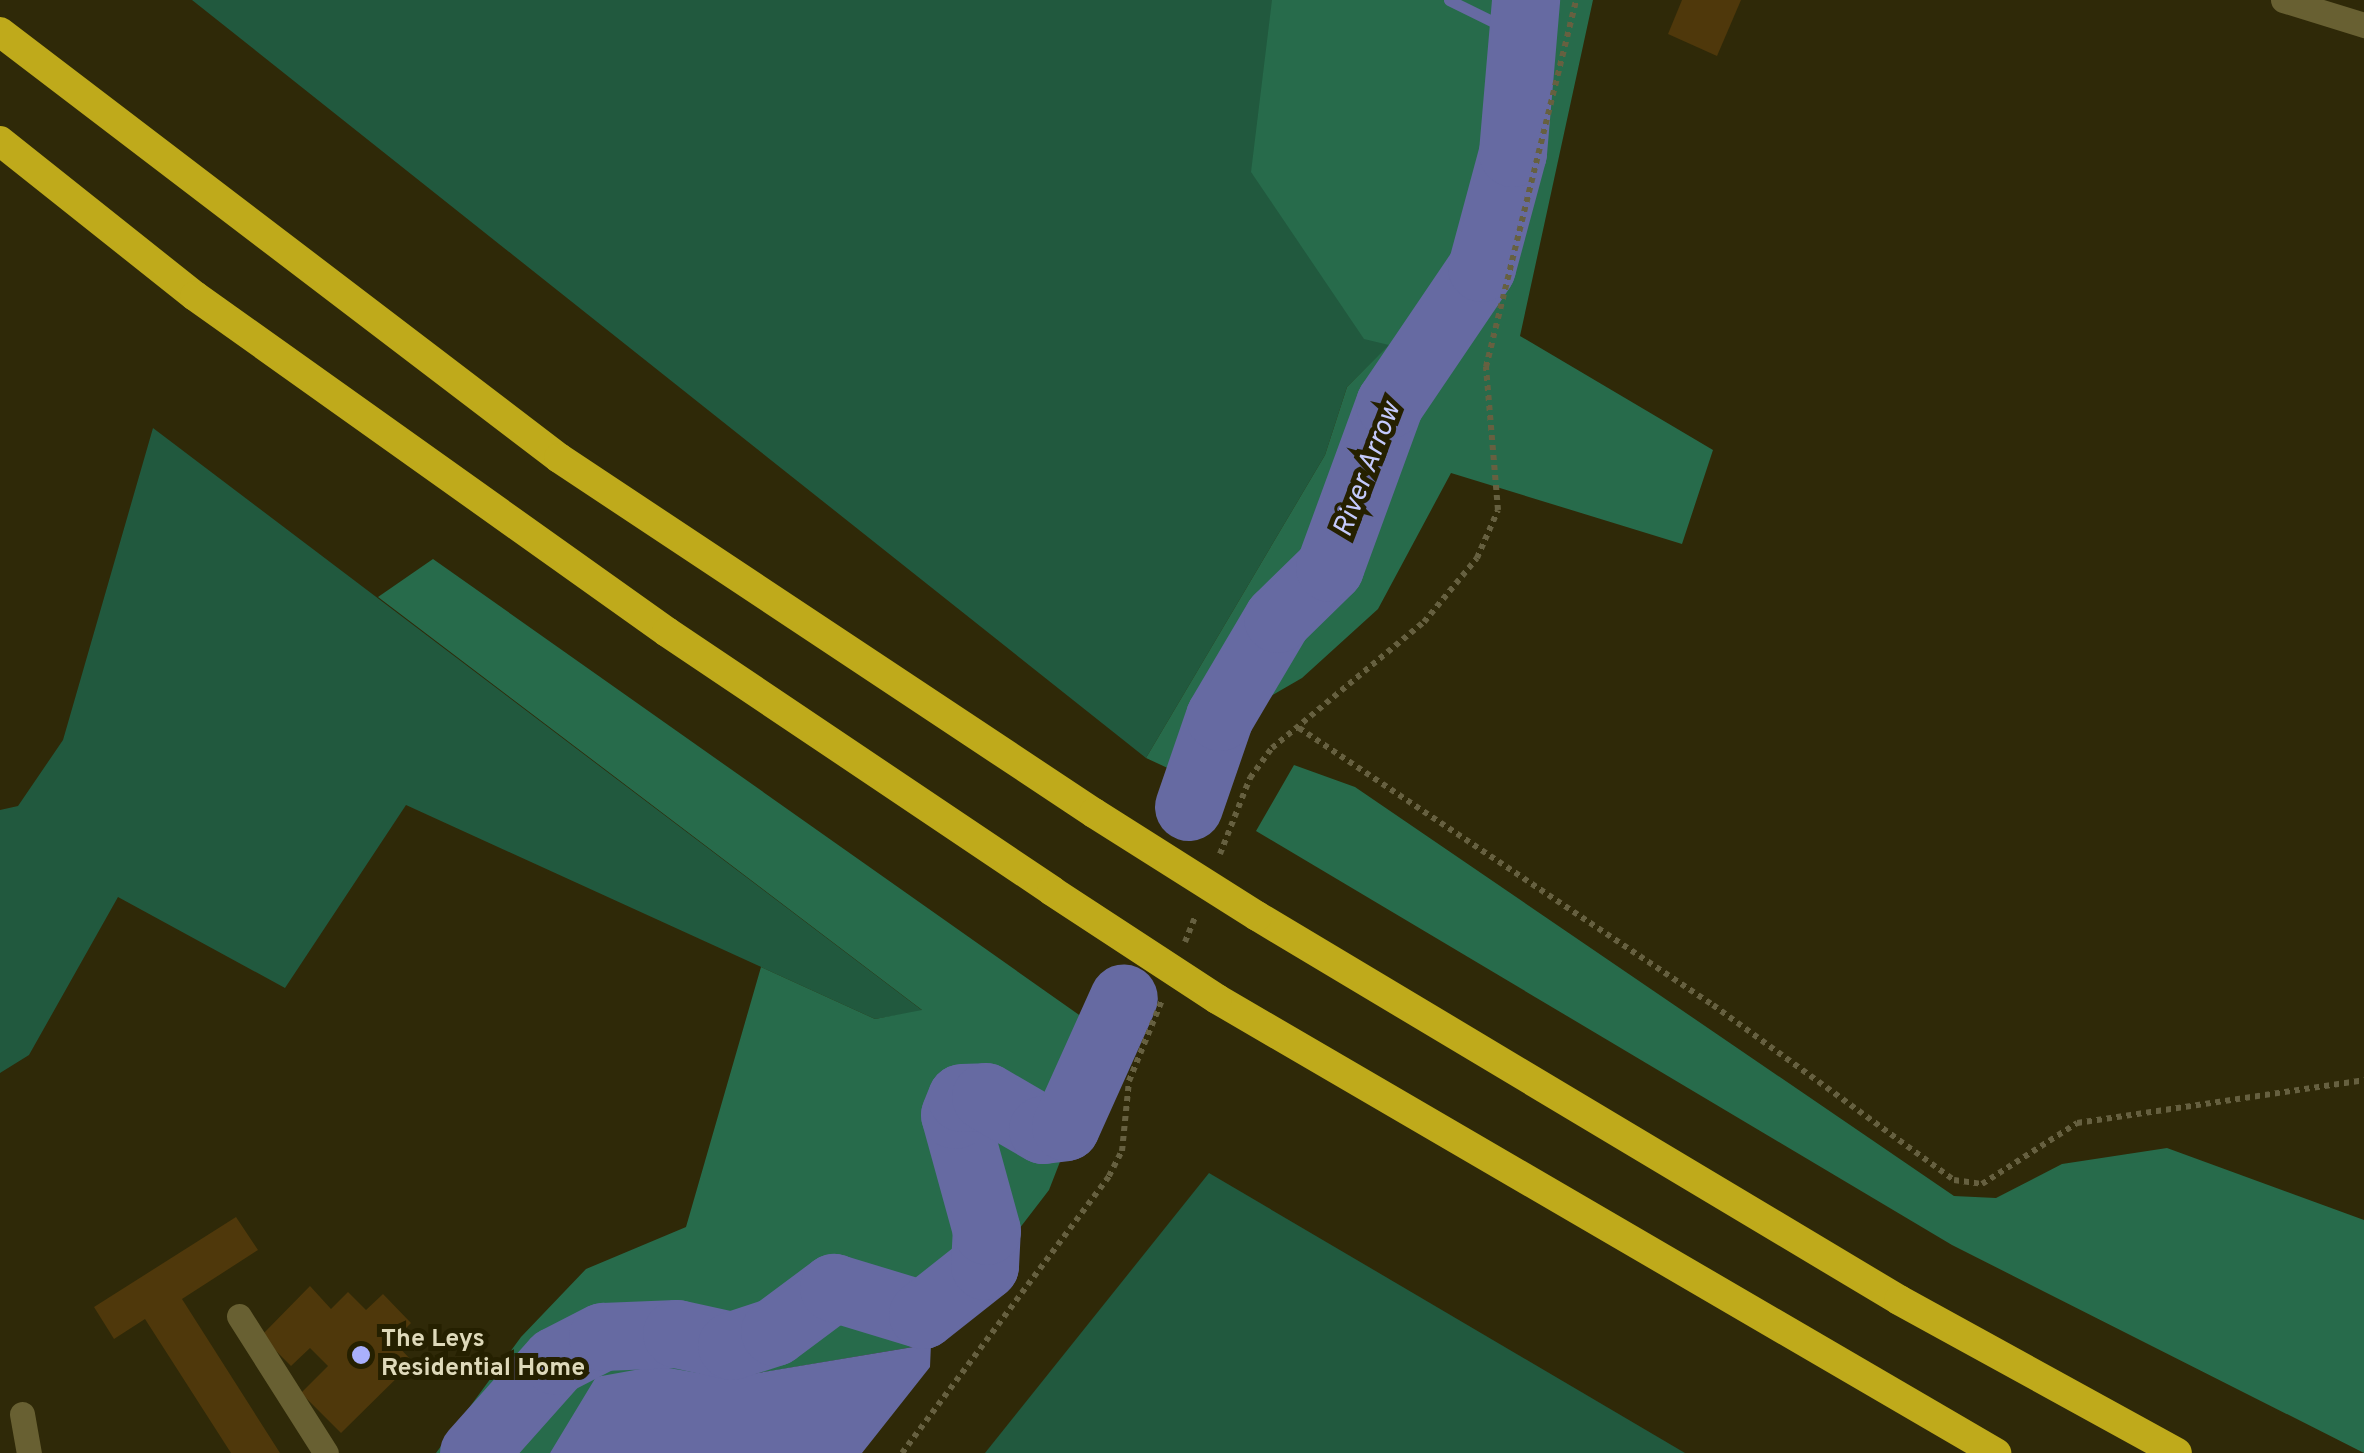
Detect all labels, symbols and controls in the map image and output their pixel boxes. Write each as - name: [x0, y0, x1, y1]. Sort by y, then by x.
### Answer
- water label: River Arrow: [1327, 398, 1409, 542]
- place label: The Leys Residential Home: [381, 1326, 585, 1385]
- marker: The Leys Residential Home: [350, 1344, 372, 1366]

